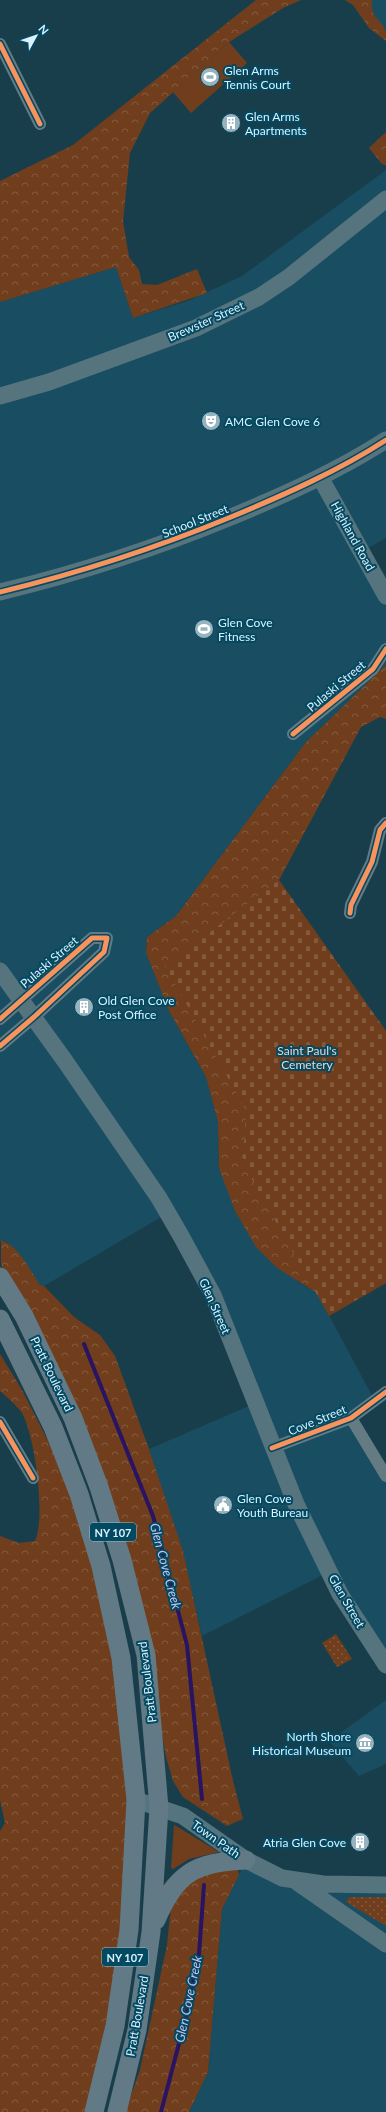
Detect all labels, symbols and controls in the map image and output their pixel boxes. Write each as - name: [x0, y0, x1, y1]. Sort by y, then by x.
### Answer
- north arrow: [16, 16, 56, 56]
- text: N: [36, 22, 52, 37]
- place label: Glen Arms Tennis Court: [224, 63, 291, 92]
- sports icon: Glen Arms Tennis Court: [199, 66, 221, 88]
- place label: Glen Arms Apartments: [245, 109, 307, 138]
- building icon: Glen Arms Apartments: [220, 112, 242, 134]
- street label: Brewster Street: [165, 297, 247, 345]
- theatre icon: AMC Glen Cove 6: [200, 410, 222, 432]
- place label: AMC Glen Cove 6: [225, 414, 320, 429]
- street label: Highland Road: [328, 499, 378, 573]
- street label: School Street: [160, 501, 231, 541]
- place label: Glen Cove Fitness: [218, 615, 273, 644]
- sports icon: Glen Cove Fitness: [193, 618, 215, 640]
- street label: Pulaski Street: [304, 657, 369, 715]
- street label: Pulaski Street: [17, 932, 81, 991]
- place label: Old Glen Cove Post Office: [98, 993, 175, 1022]
- building icon: Old Glen Cove Post Office: [73, 996, 95, 1018]
- park label: Saint Paul's Cemetery: [277, 1043, 337, 1072]
- street label: Glen Street: [196, 1276, 234, 1337]
- street label: Pratt Boulevard: [27, 1334, 77, 1414]
- street label: Cove Street: [286, 1401, 349, 1438]
- place label: Glen Cove Youth Bureau: [237, 1491, 308, 1520]
- public building icon: Glen Cove Youth Bureau: [212, 1494, 234, 1516]
- water label: Glen Cove Creek: [147, 1521, 185, 1612]
- road number: NY 107: [90, 1523, 136, 1541]
- street label: Glen Street: [326, 1572, 369, 1631]
- street label: Pratt Boulevard: [135, 1641, 159, 1723]
- place label: North Shore Historical Museum: [252, 1729, 351, 1758]
- museum icon: North Shore Historical Museum: [354, 1732, 376, 1754]
- street label: Town Path: [189, 1817, 243, 1861]
- building icon: Atria Glen Cove: [349, 1831, 371, 1853]
- place label: Atria Glen Cove: [263, 1835, 346, 1850]
- road number: NY 107: [102, 1948, 148, 1966]
- water label: Glen Cove Creek: [171, 1953, 205, 2044]
- street label: Pratt Boulevard: [123, 1975, 151, 2057]

